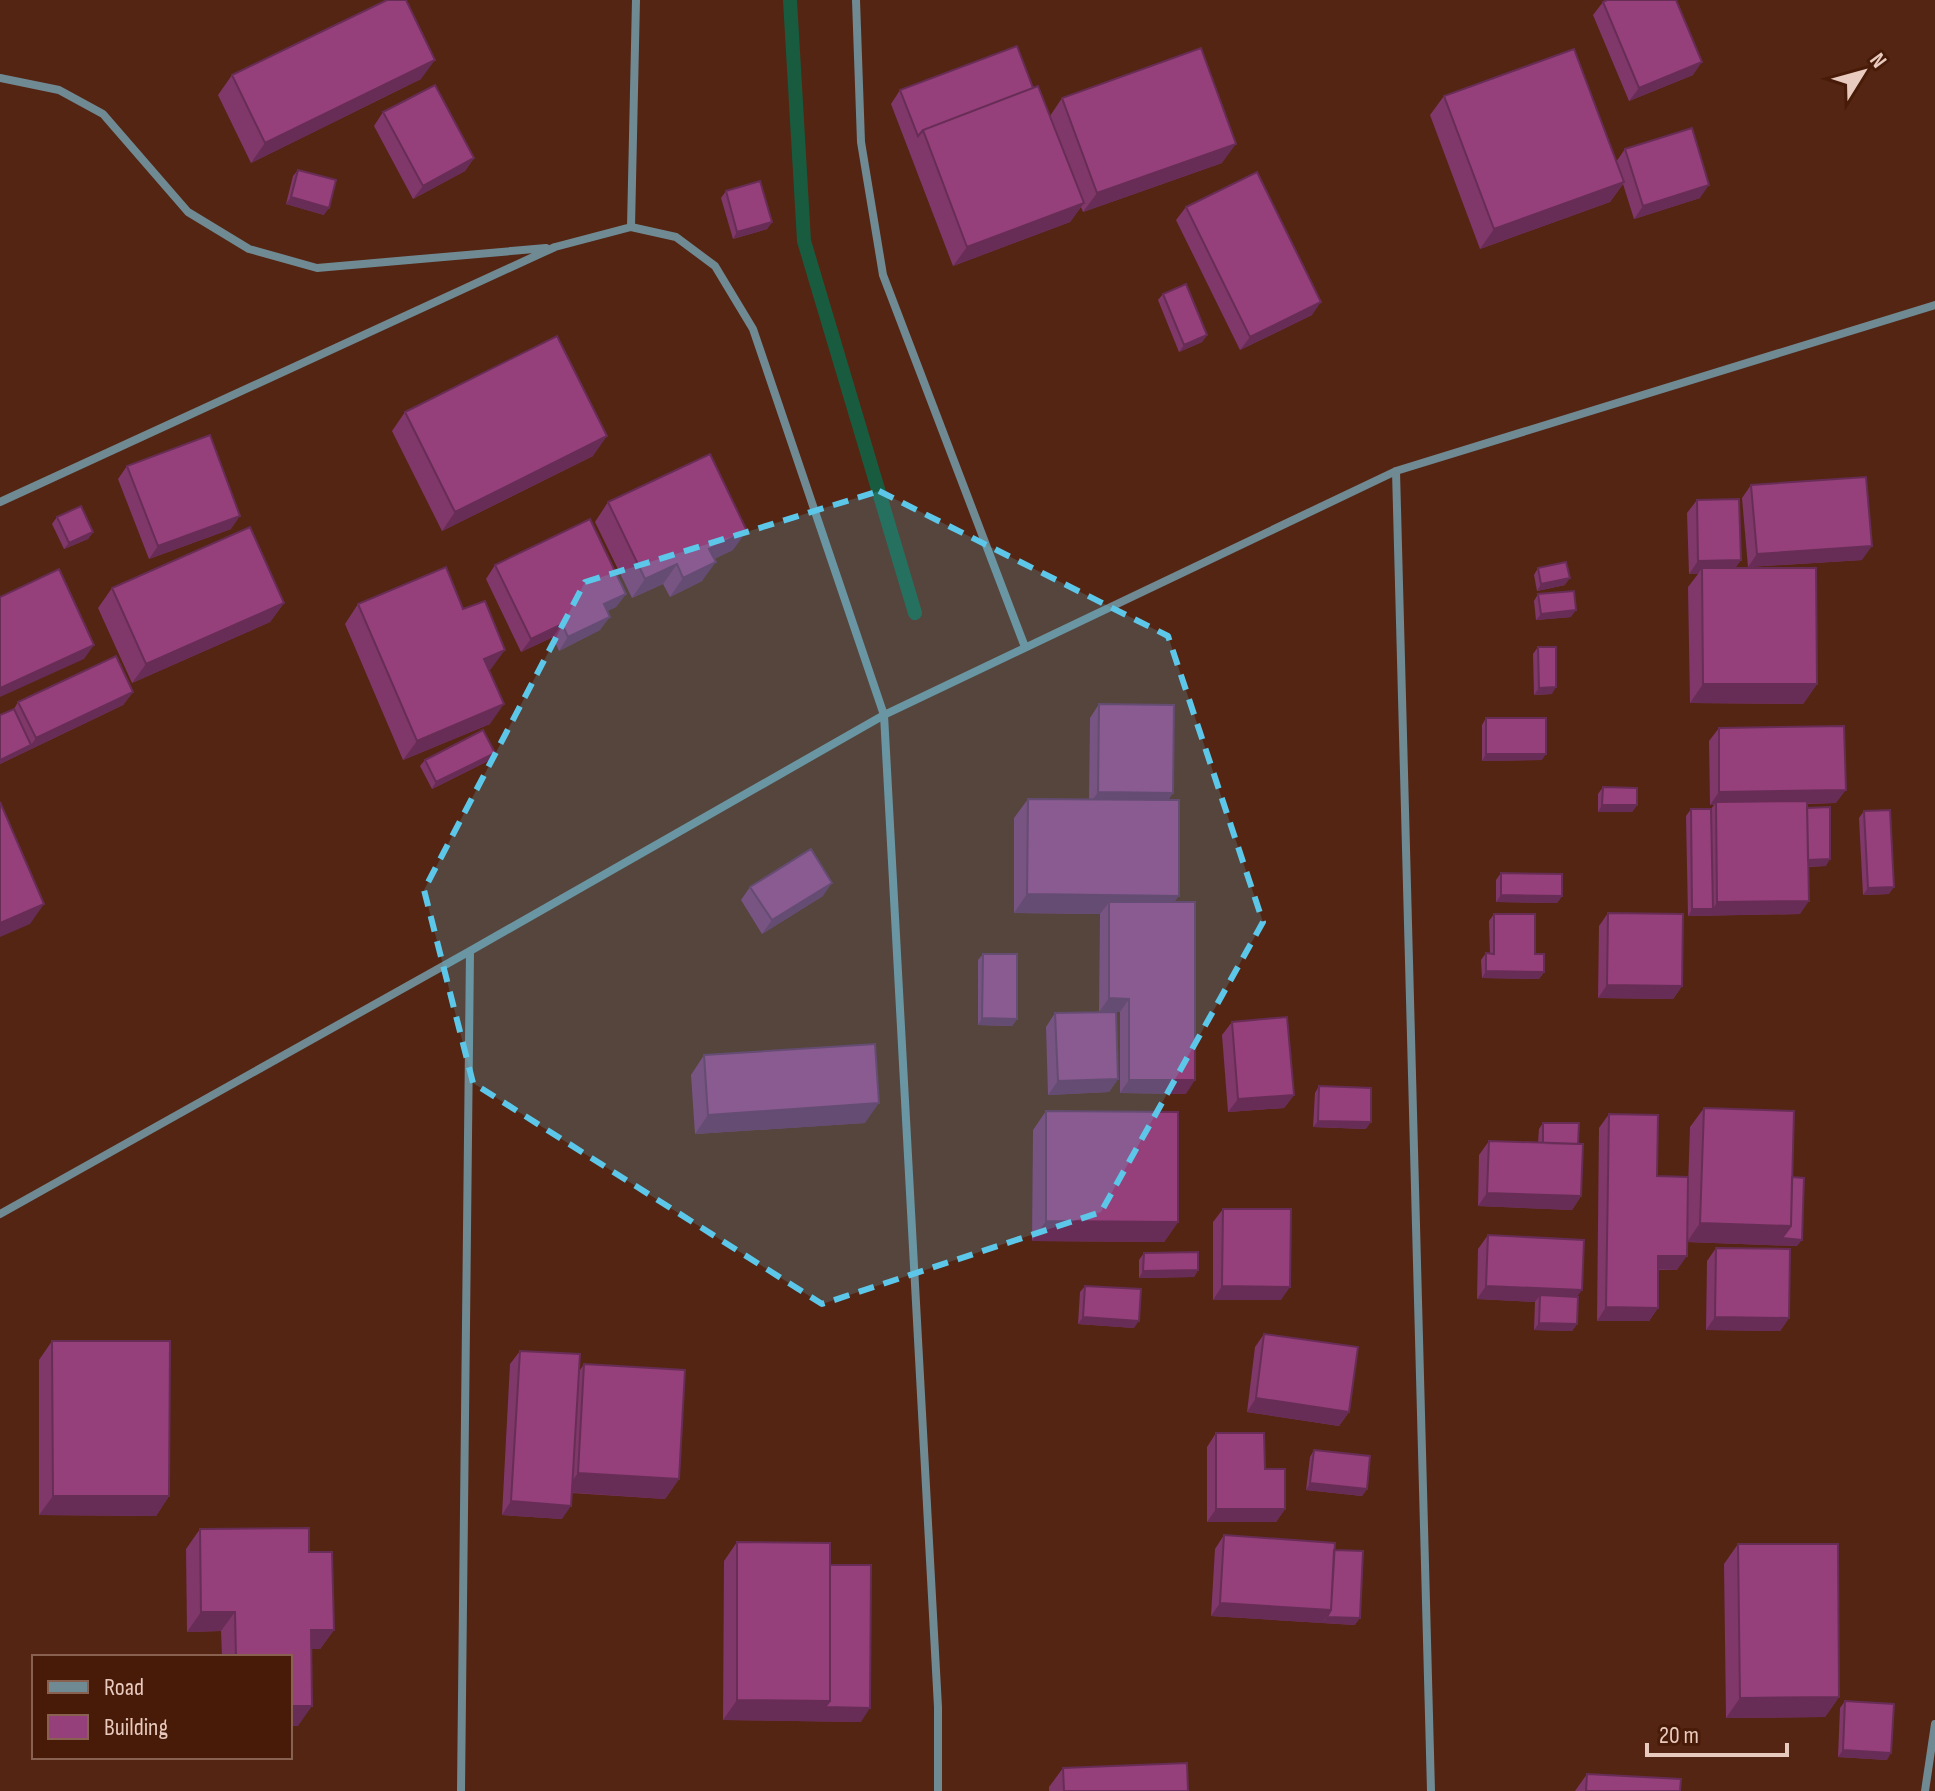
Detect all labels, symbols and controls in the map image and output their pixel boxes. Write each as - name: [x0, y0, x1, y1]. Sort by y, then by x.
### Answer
- north arrow: [1823, 32, 1903, 112]
- text: N: [1863, 48, 1892, 74]
- legend: [32, 1655, 292, 1759]
- text: Road: [104, 1673, 144, 1702]
- scale bar: [1647, 1707, 1787, 1757]
- text: Building: [104, 1713, 168, 1742]
- text: 20 m: [1659, 1721, 1699, 1750]

